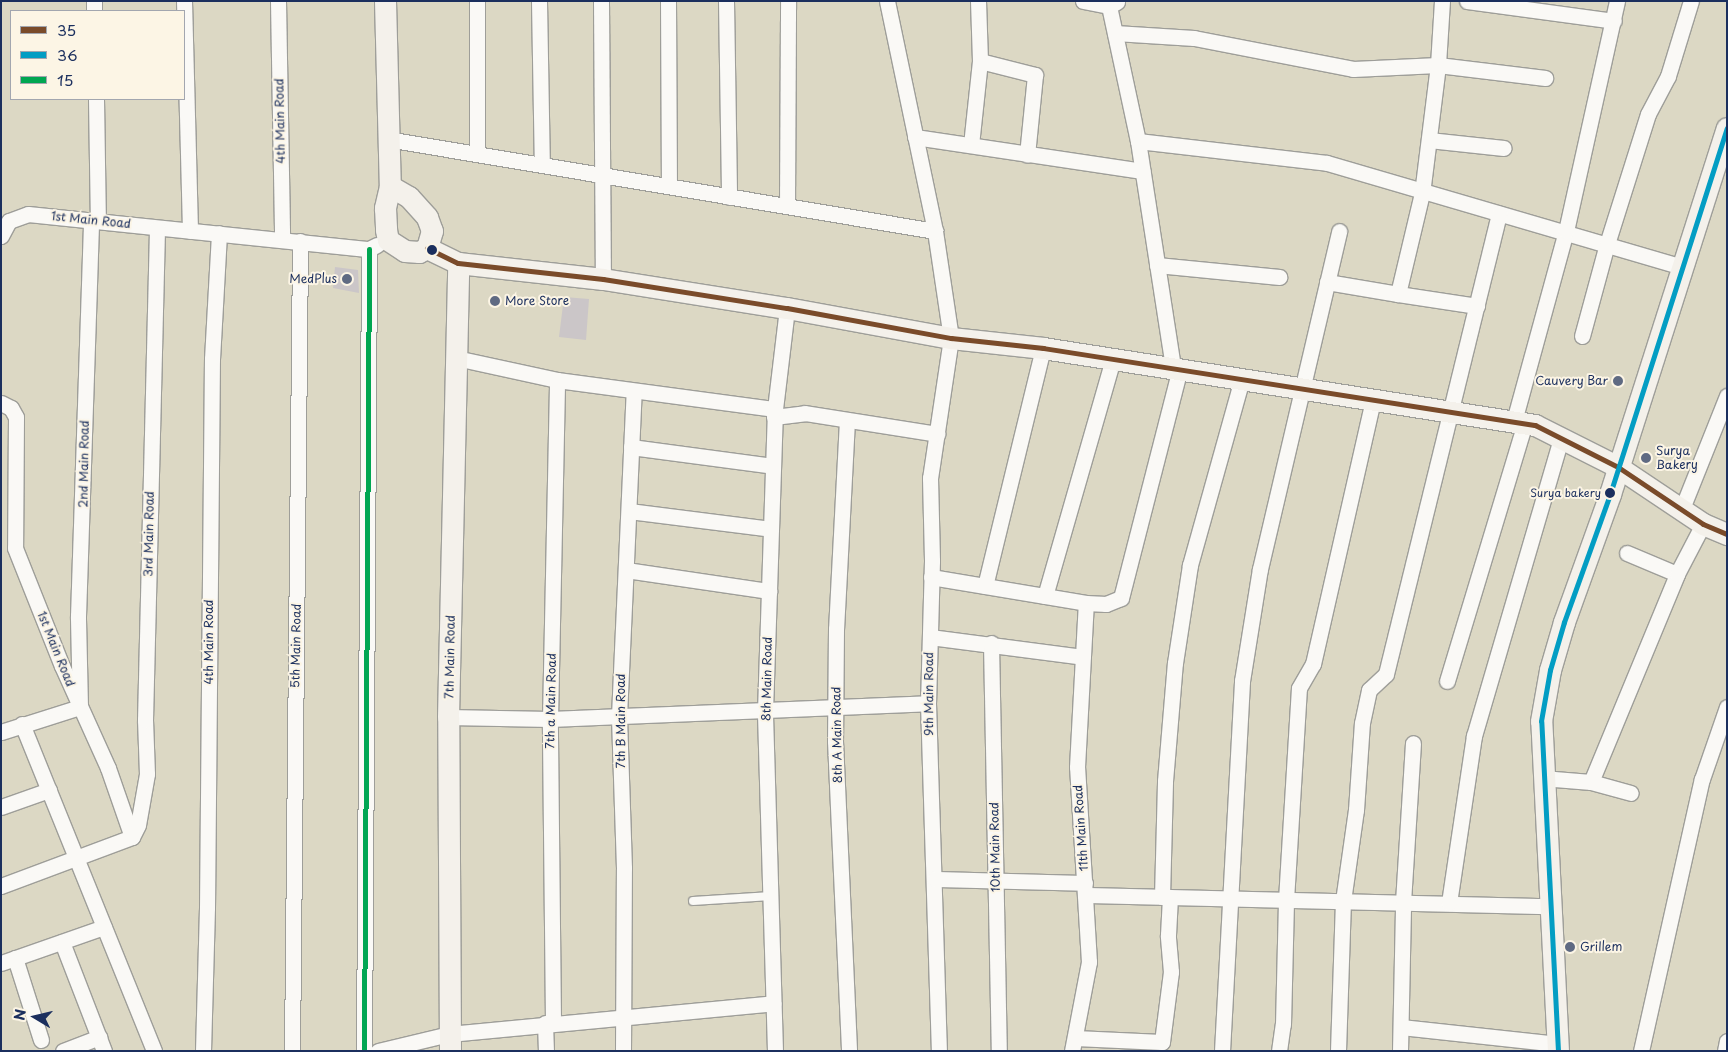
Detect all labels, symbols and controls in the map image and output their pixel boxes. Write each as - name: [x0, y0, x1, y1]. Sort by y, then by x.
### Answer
- legend: [10, 10, 185, 100]
- text: 35: [57, 18, 76, 41]
- text: 36: [57, 43, 77, 66]
- text: 15: [57, 68, 73, 91]
- street label: 4th Main Road: [272, 78, 288, 164]
- street label: 1st Main Road: [49, 209, 133, 231]
- unlabelled marker: [427, 245, 437, 255]
- place label: MedPlus: [289, 272, 337, 286]
- marker: MedPlus: [341, 273, 353, 285]
- place label: More Store: [505, 294, 569, 308]
- marker: More Store: [489, 295, 501, 307]
- place label: Cauvery Bar: [1535, 374, 1608, 388]
- marker: Cauvery Bar: [1612, 375, 1624, 387]
- street label: 2nd Main Road: [76, 420, 92, 508]
- place label: Surya Bakery: [1656, 444, 1698, 472]
- marker: Surya Bakery: [1640, 452, 1652, 464]
- place label: Surya bakery: [1530, 486, 1601, 500]
- marker: Surya bakery: [1605, 488, 1615, 498]
- street label: 3rd Main Road: [141, 491, 157, 577]
- street label: 4th Main Road: [202, 599, 216, 685]
- street label: 5th Main Road: [288, 603, 304, 689]
- street label: 1st Main Road: [34, 608, 78, 690]
- street label: 7th Main Road: [442, 615, 458, 699]
- street label: 8th Main Road: [759, 636, 775, 722]
- street label: 9th Main Road: [922, 652, 936, 736]
- street label: 7th a Main Road: [543, 653, 559, 749]
- street label: 7th B Main Road: [614, 673, 628, 769]
- street label: 8th A Main Road: [829, 686, 845, 784]
- street label: 11th Main Road: [1071, 784, 1091, 872]
- street label: 10th Main Road: [987, 801, 1003, 893]
- place label: Grillem: [1580, 940, 1623, 954]
- marker: Grillem: [1564, 941, 1576, 953]
- north arrow: [10, 992, 60, 1042]
- text: N: [8, 1007, 31, 1022]

